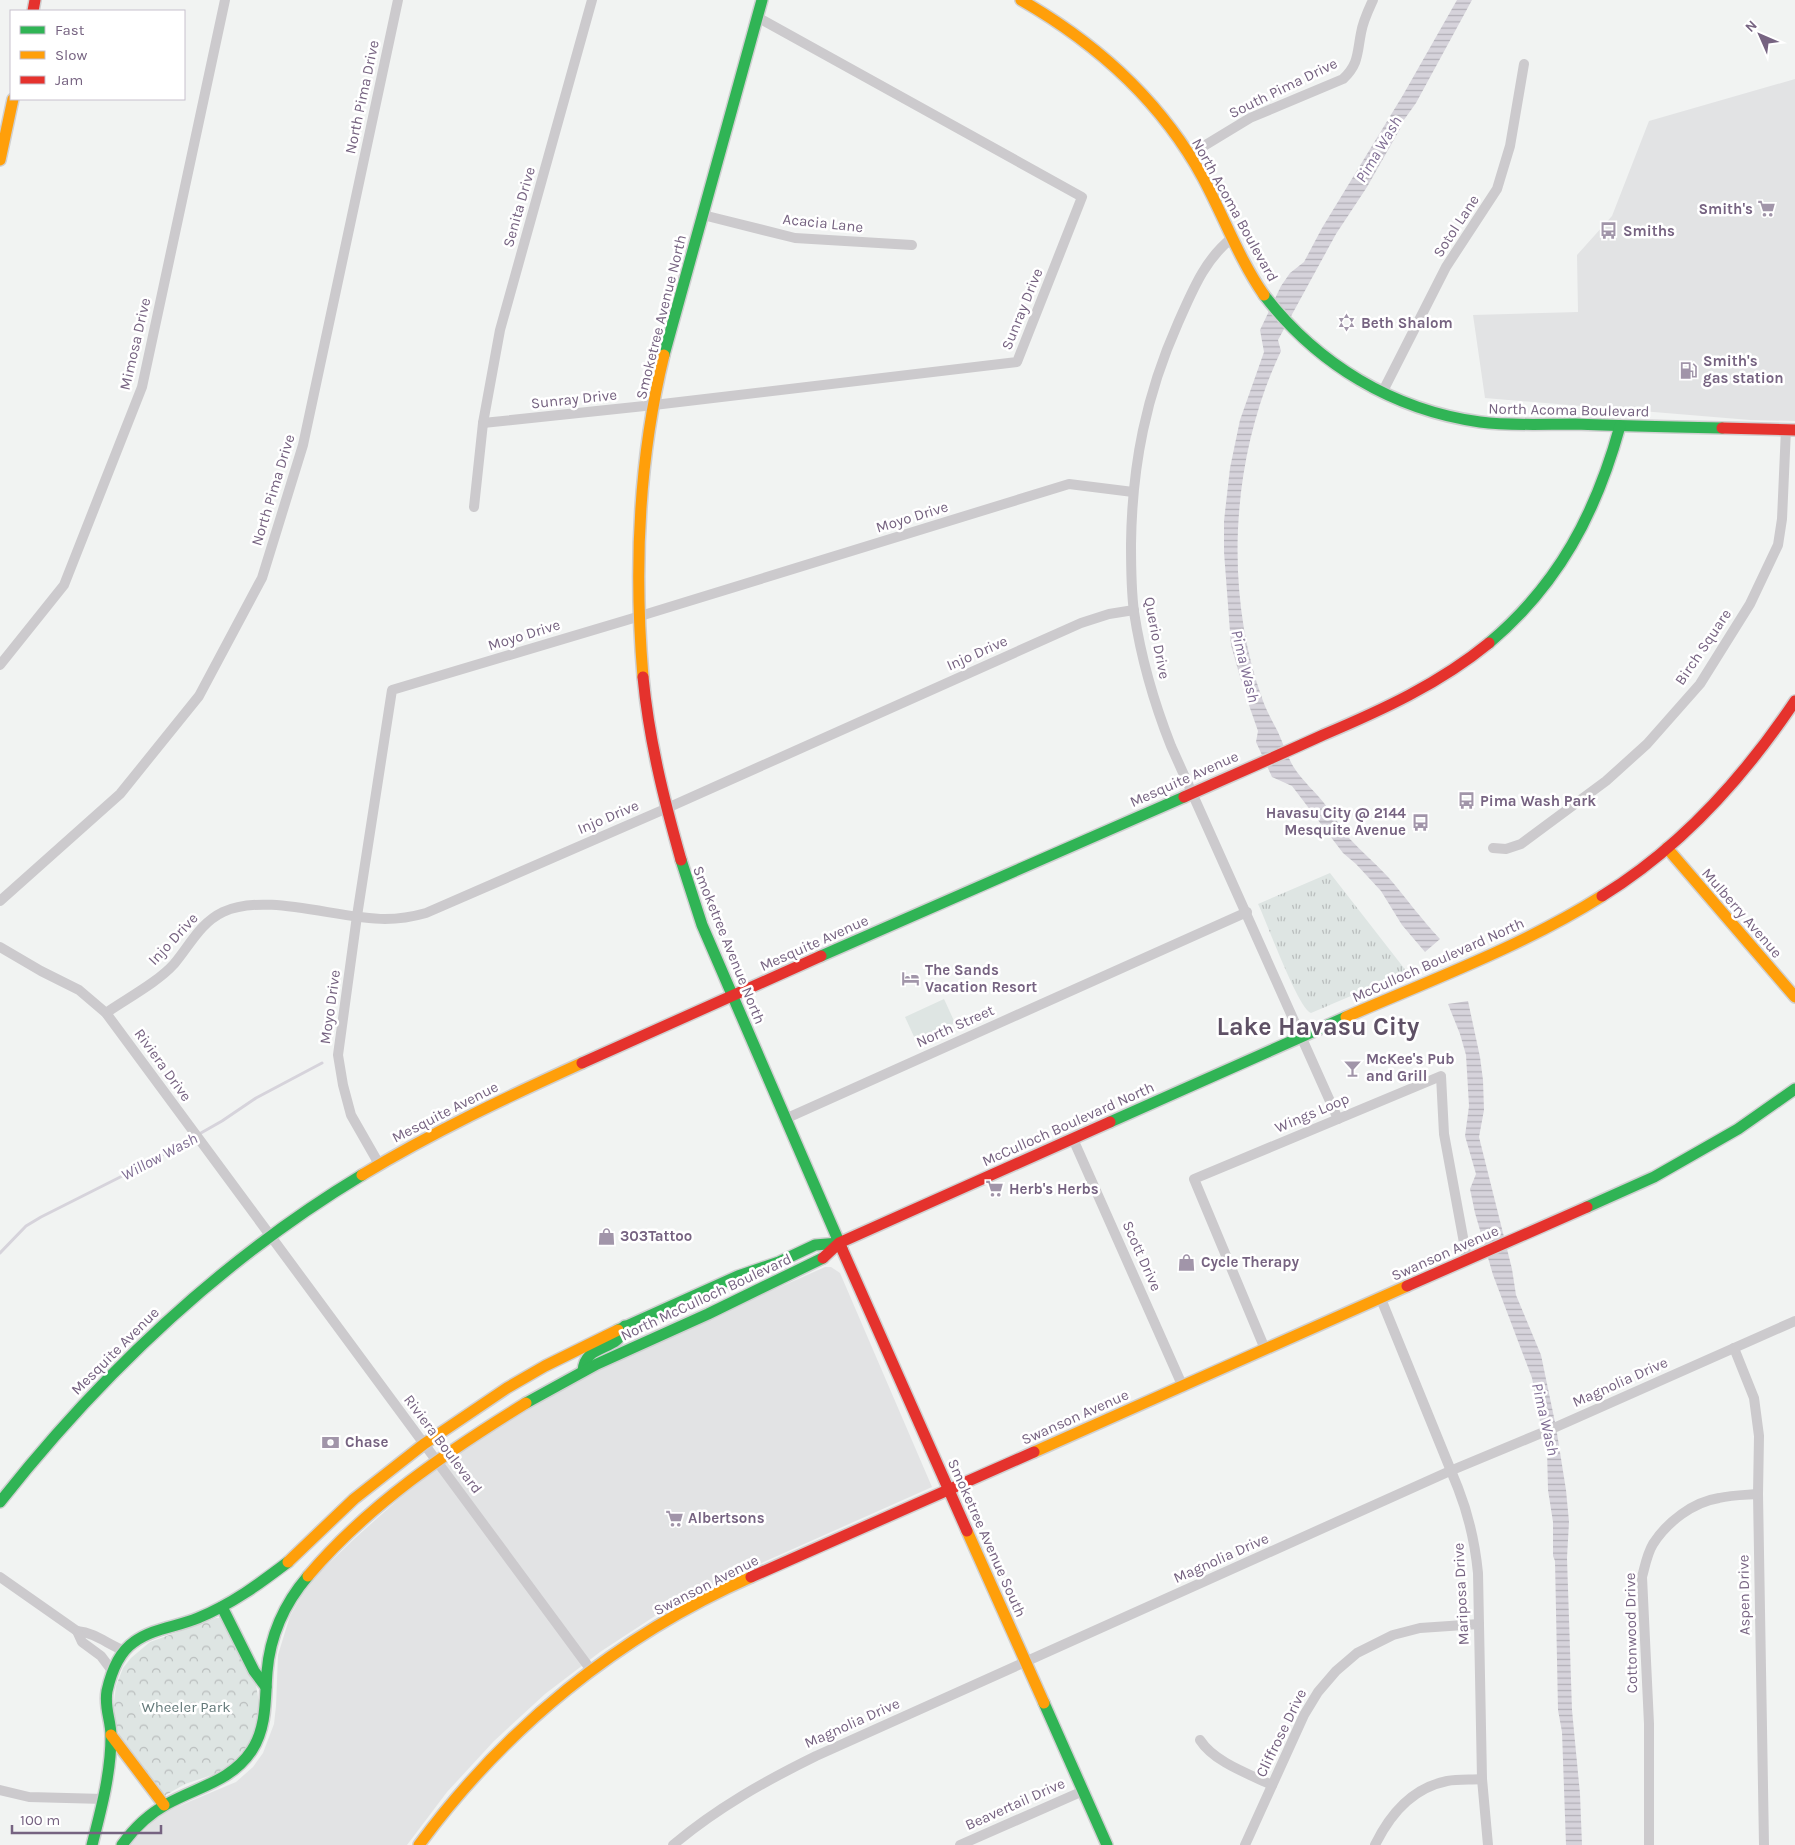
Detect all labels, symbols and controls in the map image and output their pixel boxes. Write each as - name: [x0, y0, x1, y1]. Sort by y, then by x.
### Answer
- legend: [10, 10, 185, 100]
- north arrow: [1735, 10, 1785, 60]
- text: N: [1742, 17, 1761, 36]
- text: Fast: [55, 21, 85, 39]
- street label: North Pima Drive: [341, 38, 383, 156]
- text: Slow: [55, 46, 87, 64]
- street label: South Pima Drive: [1226, 54, 1340, 122]
- text: Jam: [55, 71, 83, 89]
- water label: Pima Wash: [1351, 113, 1406, 186]
- street label: North Acoma Boulevard: [1188, 135, 1282, 285]
- street label: Senita Drive: [499, 165, 539, 249]
- street label: Sotol Lane: [1429, 191, 1483, 261]
- supermarket icon: Smith's: [1757, 199, 1777, 219]
- place label: Smith's: [1698, 200, 1753, 218]
- street label: Acacia Lane: [782, 210, 864, 236]
- bus stop icon: Smiths: [1599, 221, 1619, 241]
- place label: Smiths: [1623, 222, 1675, 240]
- street label: Smoketree Avenue North: [632, 233, 690, 401]
- street label: Sunray Drive: [997, 266, 1047, 352]
- street label: Mimosa Drive: [116, 296, 154, 392]
- synagogue icon: Beth Shalom: [1337, 313, 1357, 333]
- place label: Beth Shalom: [1361, 314, 1453, 332]
- place label: Smith's gas station: [1703, 352, 1784, 387]
- fuel station icon: Smith's gas station: [1679, 360, 1699, 380]
- street label: Sunray Drive: [530, 386, 618, 412]
- street label: North Acoma Boulevard: [1488, 400, 1650, 420]
- street label: North Pima Drive: [247, 432, 299, 548]
- street label: Moyo Drive: [874, 497, 950, 537]
- street label: Querio Drive: [1140, 595, 1174, 681]
- street label: Birch Square: [1671, 606, 1735, 688]
- street label: Moyo Drive: [486, 615, 562, 655]
- water label: Pima Wash: [1227, 628, 1264, 704]
- street label: Injo Drive: [944, 632, 1010, 674]
- street label: Mesquite Avenue: [1127, 747, 1241, 811]
- bus stop icon: Pima Wash Park: [1456, 791, 1476, 811]
- place label: Pima Wash Park: [1480, 792, 1596, 810]
- street label: Injo Drive: [575, 796, 641, 838]
- place label: Havasu City @ 2144 Mesquite Avenue: [1266, 804, 1406, 839]
- bus stop icon: Havasu City @ 2144 Mesquite Avenue: [1410, 812, 1430, 832]
- street label: Smoketree Avenue North: [689, 863, 769, 1027]
- street label: Mulberry Avenue: [1698, 864, 1786, 962]
- street label: Injo Drive: [144, 909, 202, 969]
- street label: Mesquite Avenue: [757, 911, 871, 975]
- street label: McCulloch Boulevard North: [1349, 914, 1527, 1006]
- place label: The Sands Vacation Resort: [925, 961, 1037, 996]
- street label: Moyo Drive: [316, 969, 344, 1045]
- hotel icon: The Sands Vacation Resort: [901, 969, 921, 989]
- street label: North Street: [913, 1001, 997, 1051]
- district label: Lake Havasu City: [1217, 1012, 1420, 1041]
- street label: Riviera Drive: [131, 1025, 195, 1105]
- place label: McKee's Pub and Grill: [1366, 1050, 1455, 1085]
- bar icon: McKee's Pub and Grill: [1342, 1058, 1362, 1078]
- street label: Mesquite Avenue: [389, 1077, 501, 1147]
- street label: McCulloch Boulevard North: [979, 1078, 1157, 1170]
- street label: Wings Loop: [1272, 1089, 1352, 1137]
- water label: Willow Wash: [118, 1128, 201, 1184]
- supermarket icon: Herb's Herbs: [985, 1179, 1005, 1199]
- place label: Herb's Herbs: [1009, 1180, 1099, 1198]
- street label: Scott Drive: [1119, 1218, 1165, 1294]
- street label: Swanson Avenue: [1389, 1221, 1501, 1285]
- shop icon: 303Tattoo: [596, 1226, 616, 1246]
- place label: 303Tattoo: [620, 1227, 692, 1245]
- street label: North McCulloch Boulevard: [618, 1249, 794, 1345]
- shop icon: Cycle Therapy: [1177, 1252, 1197, 1272]
- place label: Cycle Therapy: [1201, 1253, 1299, 1271]
- street label: Mesquite Avenue: [67, 1303, 163, 1399]
- street label: Magnolia Drive: [1570, 1353, 1670, 1411]
- water label: Pima Wash: [1528, 1381, 1563, 1457]
- street label: Swanson Avenue: [1019, 1385, 1131, 1449]
- street label: Riviera Boulevard: [400, 1391, 486, 1497]
- bank icon: Chase: [321, 1432, 341, 1452]
- place label: Chase: [345, 1433, 389, 1451]
- street label: Smoketree Avenue South: [944, 1456, 1030, 1620]
- supermarket icon: Albertsons: [664, 1508, 684, 1528]
- place label: Albertsons: [688, 1509, 765, 1527]
- street label: Magnolia Drive: [1171, 1529, 1271, 1587]
- street label: Mariposa Drive: [1449, 1542, 1473, 1646]
- street label: Swanson Avenue: [651, 1551, 761, 1619]
- street label: Aspen Drive: [1734, 1555, 1754, 1635]
- street label: Cottonwood Drive: [1621, 1573, 1641, 1693]
- street label: Cliffrose Drive: [1252, 1686, 1310, 1780]
- street label: Magnolia Drive: [802, 1694, 902, 1752]
- park label: Wheeler Park: [141, 1698, 231, 1716]
- street label: Beavertail Drive: [962, 1774, 1068, 1834]
- scale bar: [12, 1802, 161, 1834]
- text: 100 m: [20, 1811, 60, 1829]

